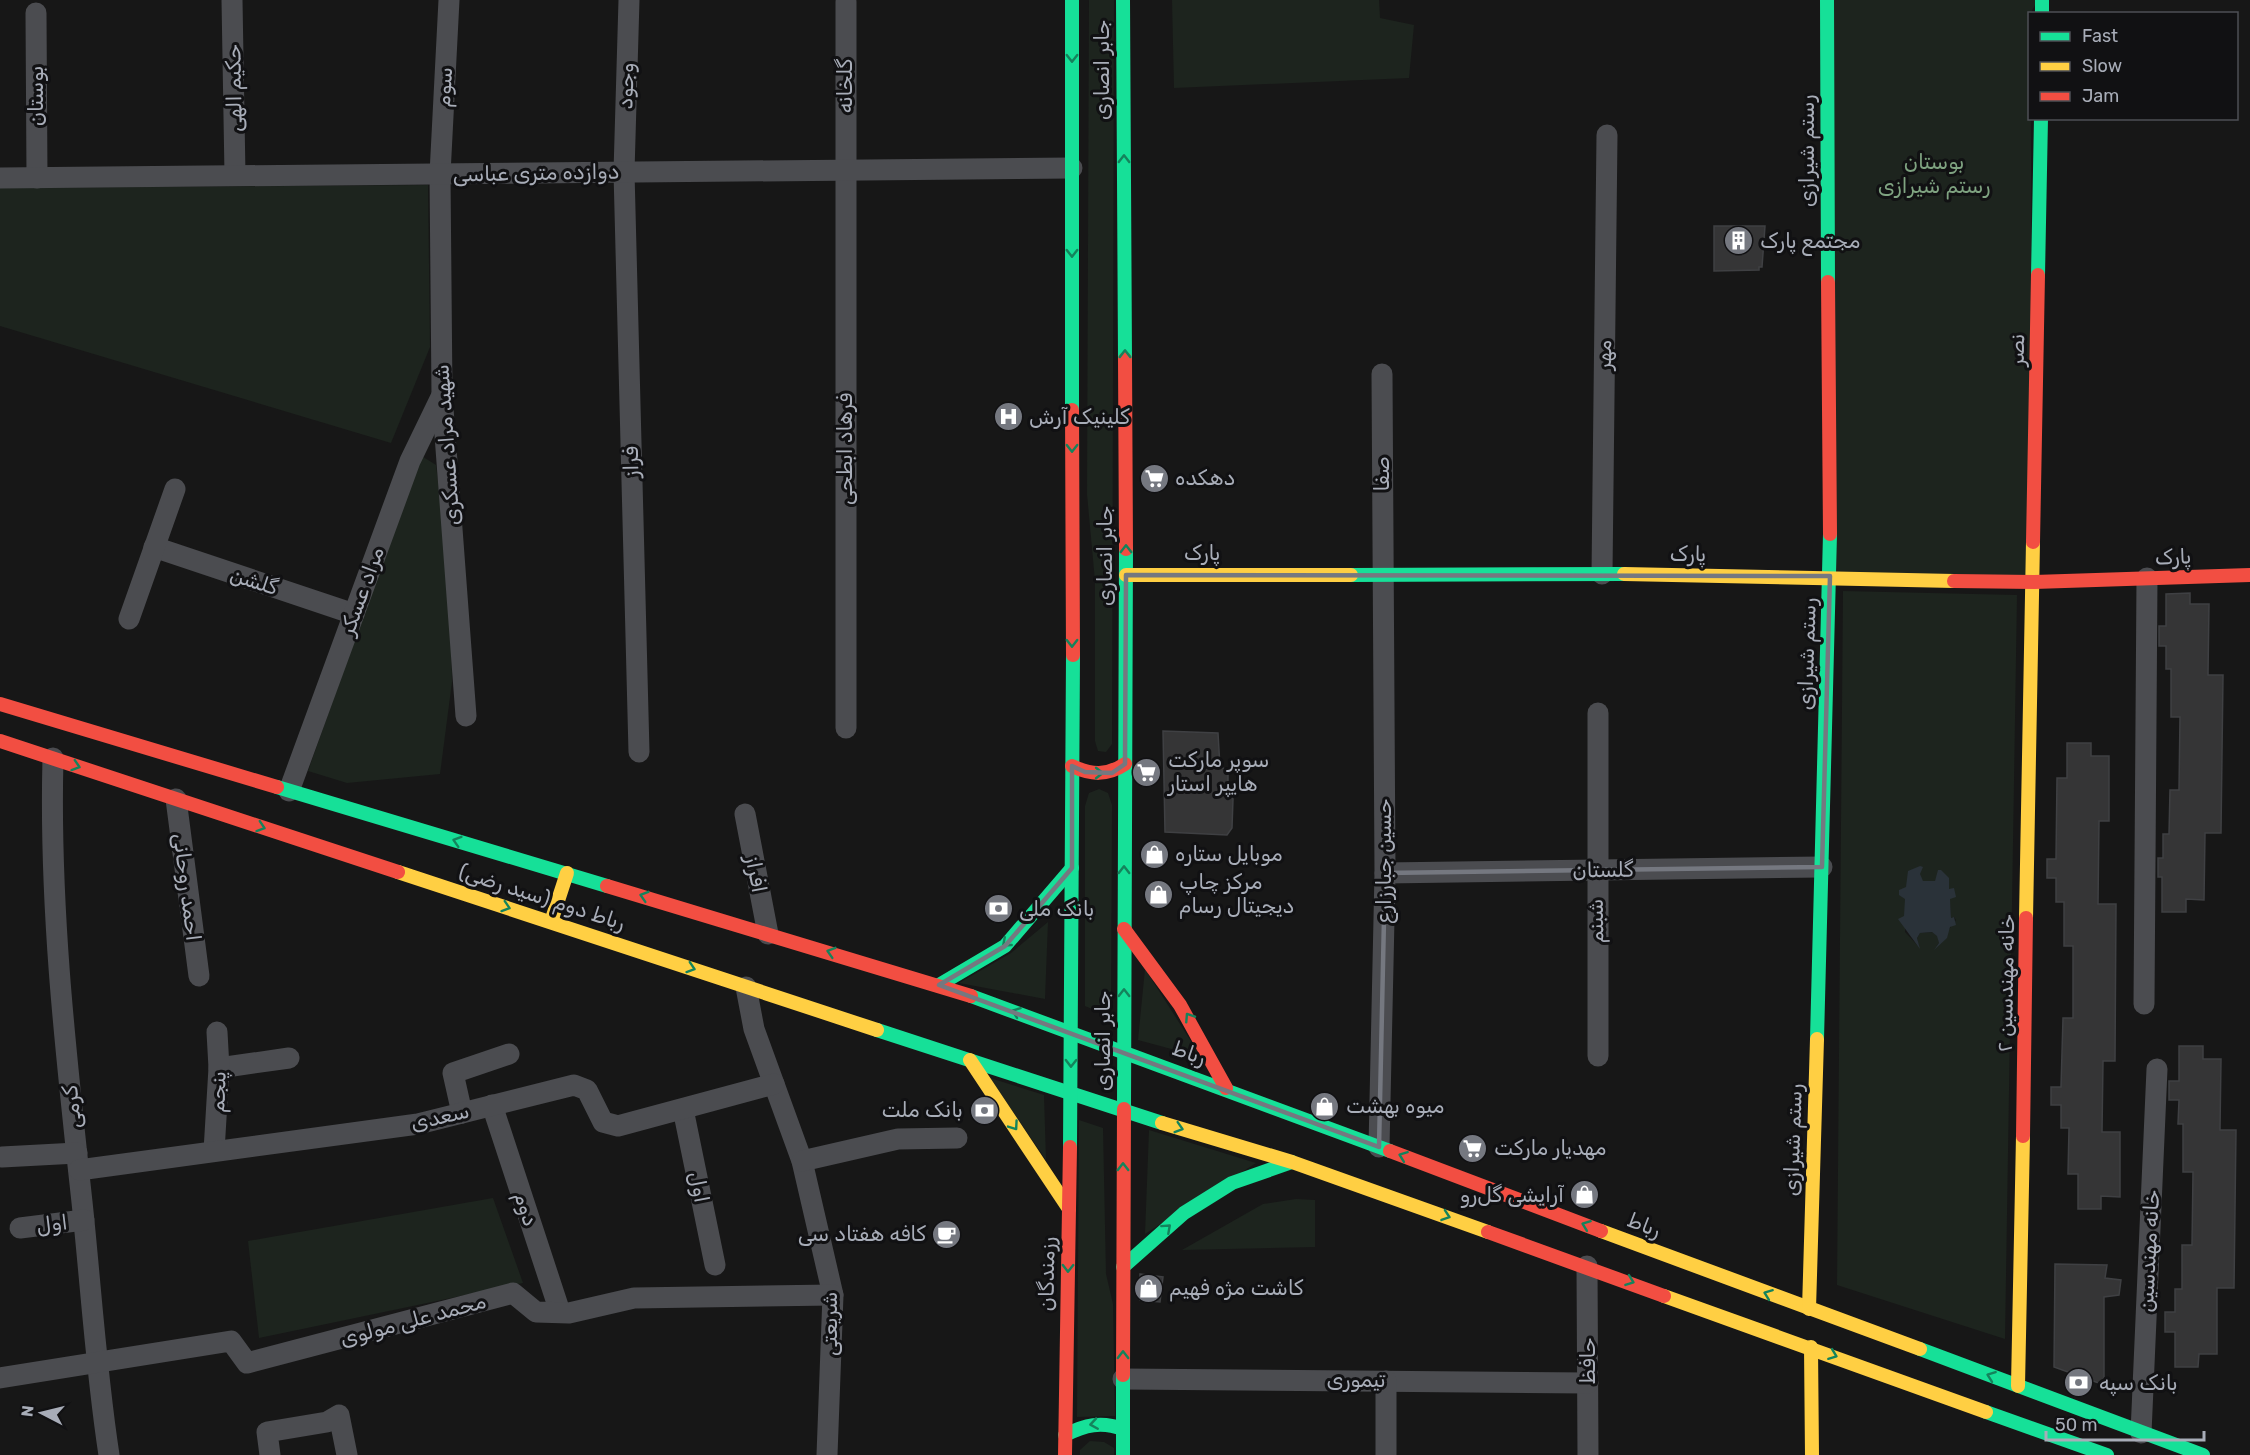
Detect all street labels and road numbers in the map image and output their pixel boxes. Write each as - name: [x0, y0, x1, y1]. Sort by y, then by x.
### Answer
- street label: جابر انصاری: [1089, 20, 1114, 120]
- street label: حکیم الهی: [220, 44, 249, 132]
- street label: گلخانه: [832, 58, 857, 113]
- street label: وجود: [612, 62, 640, 110]
- street label: بوستان: [23, 66, 48, 126]
- street label: سوم: [430, 66, 458, 108]
- street label: رستم شیرازی: [1794, 95, 1821, 207]
- street label: دوازده متری عباسی: [452, 159, 620, 187]
- street label: نصر: [2004, 333, 2029, 369]
- street label: مهر: [1591, 340, 1616, 372]
- street label: شهید مراد عسکری: [428, 364, 465, 526]
- street label: فرهاد ابطحی: [832, 393, 857, 505]
- street label: فراز: [618, 446, 643, 480]
- street label: صفا: [1369, 456, 1394, 492]
- street label: جابر انصاری: [1092, 506, 1117, 606]
- street label: پارک: [1184, 540, 1220, 567]
- street label: پارک: [1669, 541, 1707, 568]
- street label: مراد عسکر: [333, 543, 389, 640]
- street label: پارک: [2154, 543, 2192, 572]
- street label: گلشن: [227, 561, 282, 600]
- street label: رستم شیرازی: [1792, 597, 1823, 711]
- street label: حسین جبارزارع: [1371, 799, 1398, 924]
- street label: احمد روحانی: [167, 832, 207, 942]
- street label: افراز: [740, 851, 772, 895]
- street label: گلستان: [1572, 856, 1634, 883]
- street label: رباط دوم (سید رضی): [456, 858, 628, 936]
- street label: شبنم: [1583, 898, 1610, 944]
- street label: خانه مهندسین ۲: [1992, 914, 2019, 1052]
- street label: جابر انصاری: [1090, 991, 1115, 1091]
- street label: رباط: [1169, 1035, 1209, 1070]
- street label: پنجم: [204, 1071, 233, 1113]
- street label: رستم شیرازی: [1778, 1083, 1809, 1197]
- street label: کرمی: [57, 1084, 86, 1130]
- street label: سعدی: [408, 1098, 472, 1135]
- street label: اول: [683, 1169, 715, 1205]
- street label: دوم: [508, 1189, 544, 1229]
- street label: خانه مهندسین: [2133, 1189, 2164, 1313]
- street label: رباط: [1624, 1207, 1664, 1242]
- street label: اول: [35, 1209, 69, 1239]
- street label: رزمندگان: [1033, 1236, 1060, 1312]
- street label: محمد علی مولوی: [337, 1288, 489, 1351]
- street label: شریعتی: [817, 1292, 842, 1356]
- street label: حافظ: [1575, 1338, 1600, 1384]
- street label: تیموری: [1326, 1367, 1386, 1392]

